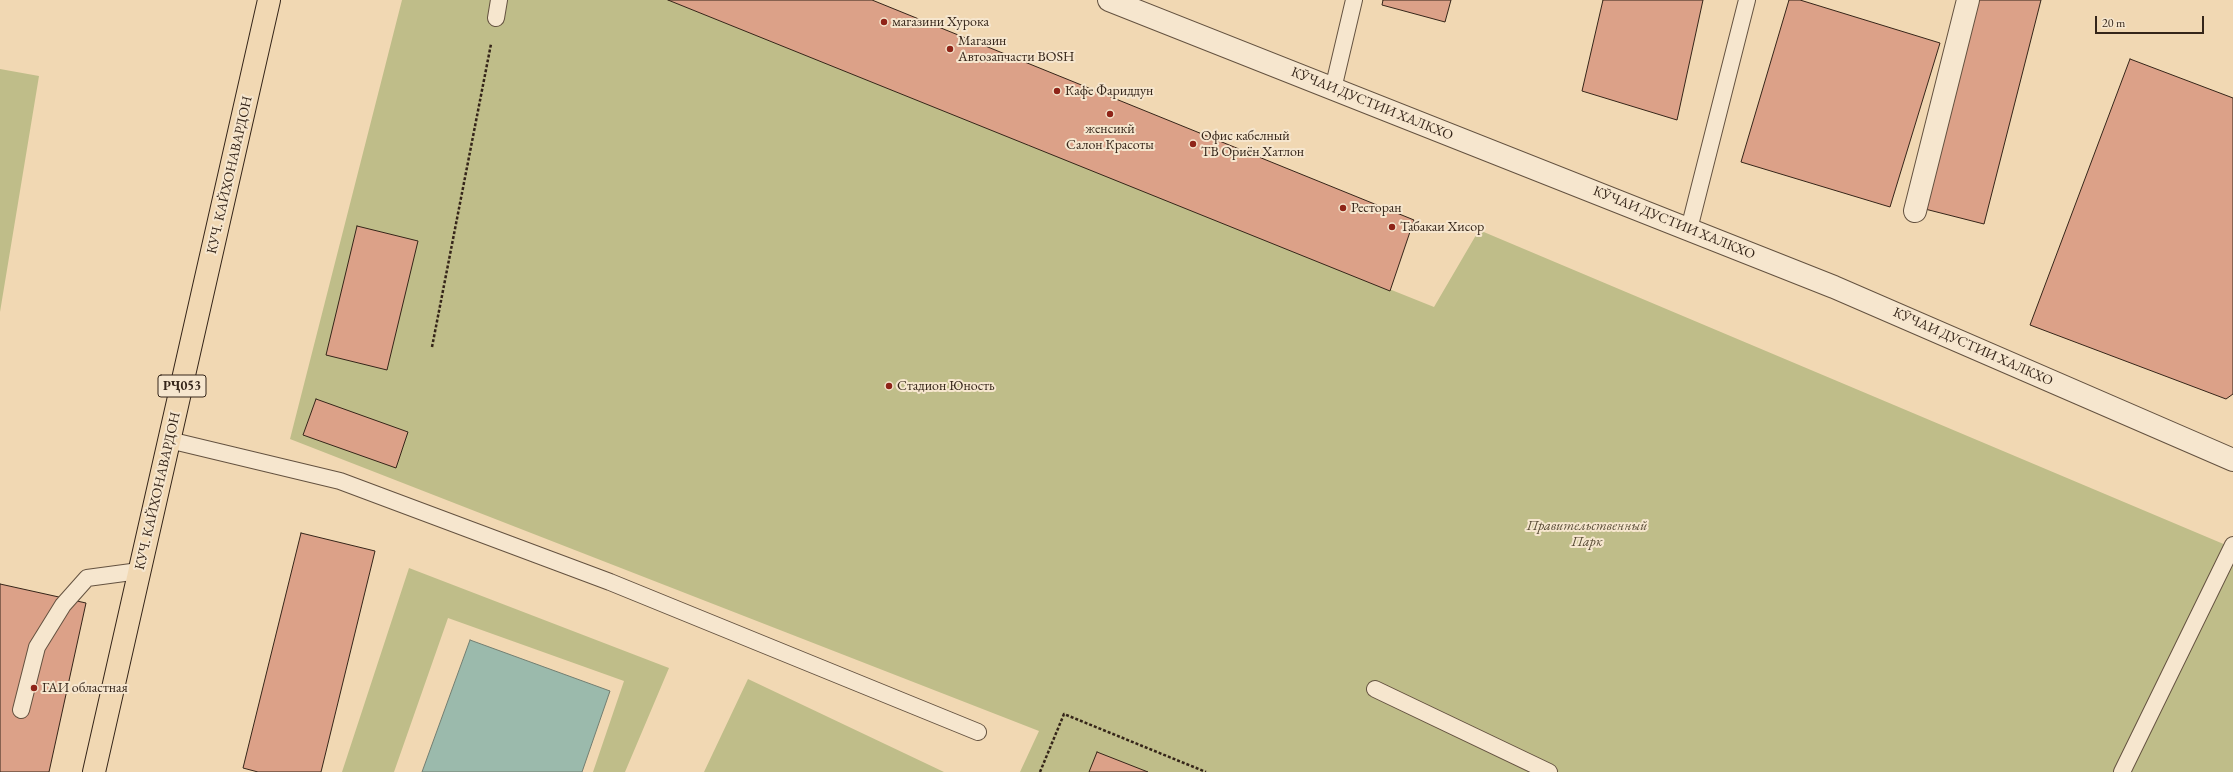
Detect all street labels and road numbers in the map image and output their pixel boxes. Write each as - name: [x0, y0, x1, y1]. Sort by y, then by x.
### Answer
- street label: КӮЧАИ ДУСТИИ ХАЛКХО: [1289, 64, 1455, 144]
- street label: КУЧ. КАЙХОНАВАРДОН: [204, 94, 256, 256]
- street label: КӮЧАИ ДУСТИИ ХАЛКХО: [1591, 183, 1757, 263]
- street label: КӮЧАИ ДУСТИИ ХАЛКХО: [1890, 304, 2056, 390]
- road number: РҶ053: [158, 375, 206, 397]
- street label: КУЧ. КАЙХОНАВАРДОН: [132, 410, 184, 572]

